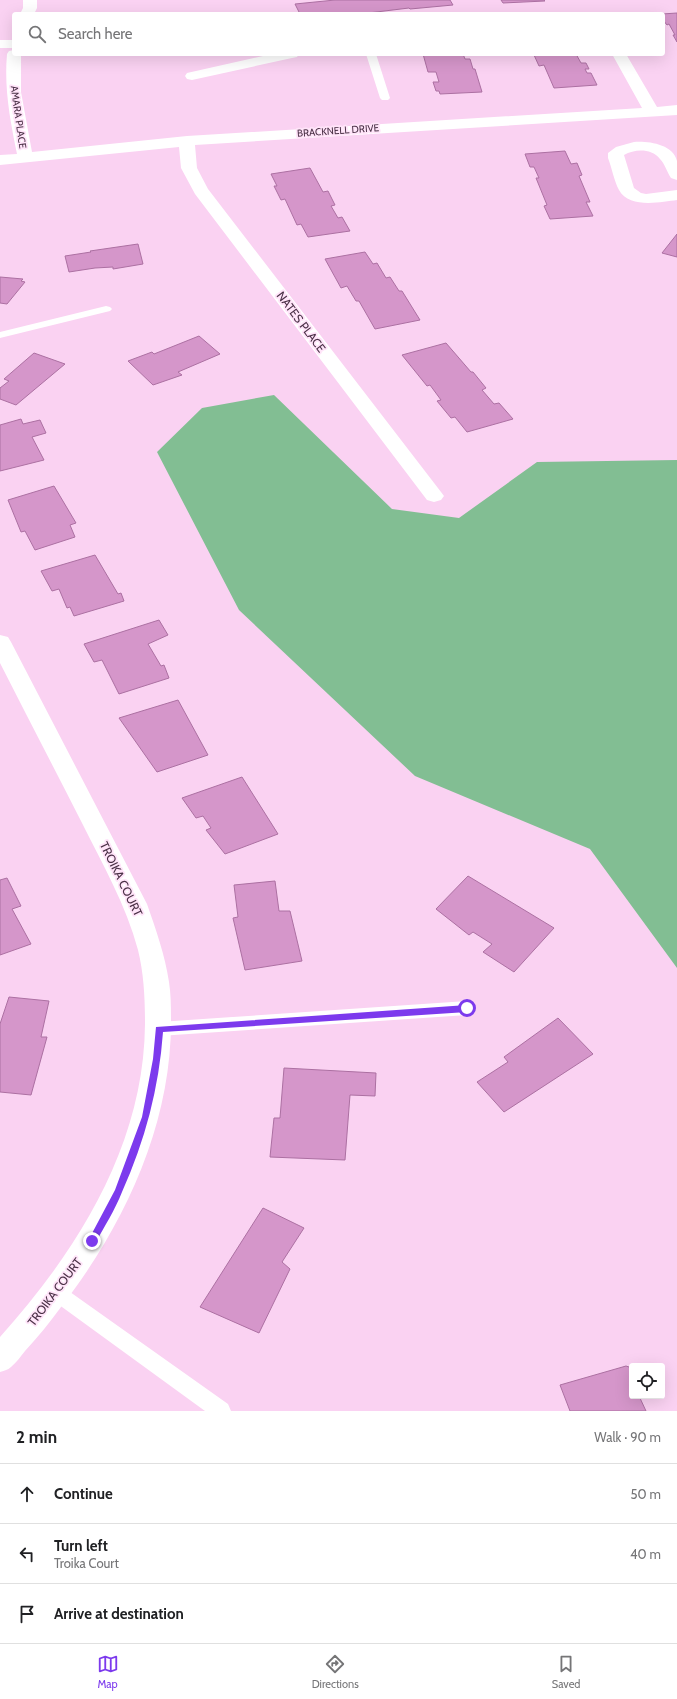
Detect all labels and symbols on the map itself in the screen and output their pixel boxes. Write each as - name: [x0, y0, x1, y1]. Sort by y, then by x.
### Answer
- street label: AMARA PLACE: [8, 85, 29, 150]
- street label: BRACKNELL DRIVE: [297, 121, 380, 140]
- street label: NATES PLACE: [274, 288, 329, 355]
- street label: TROIKA COURT: [97, 839, 146, 919]
- route start: [458, 999, 476, 1017]
- route end: [83, 1232, 101, 1250]
- street label: TROIKA COURT: [24, 1254, 85, 1329]

